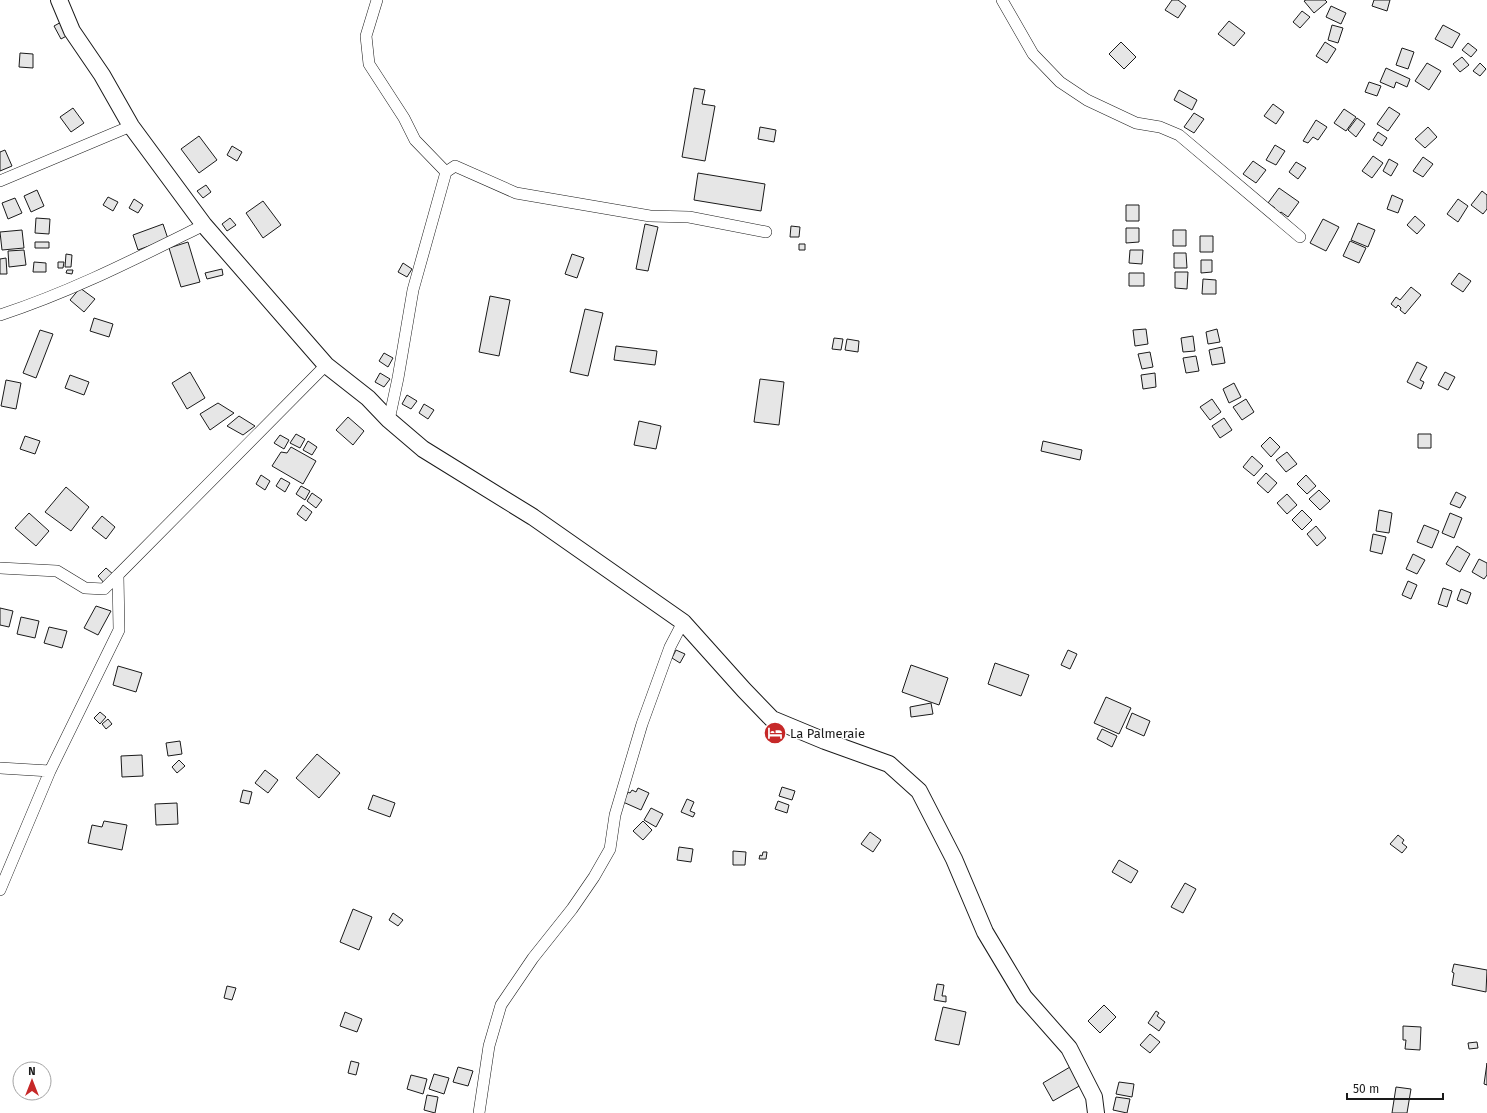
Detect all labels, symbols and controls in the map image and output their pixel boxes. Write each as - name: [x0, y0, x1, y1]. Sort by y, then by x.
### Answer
- hotel icon: La Palmeraie: [762, 720, 788, 746]
- place label: La Palmeraie: [790, 726, 865, 741]
- north arrow: [12, 1061, 52, 1101]
- text: N: [28, 1065, 36, 1078]
- scale bar: [1347, 1075, 1443, 1101]
- text: 50 m: [1353, 1082, 1379, 1096]

